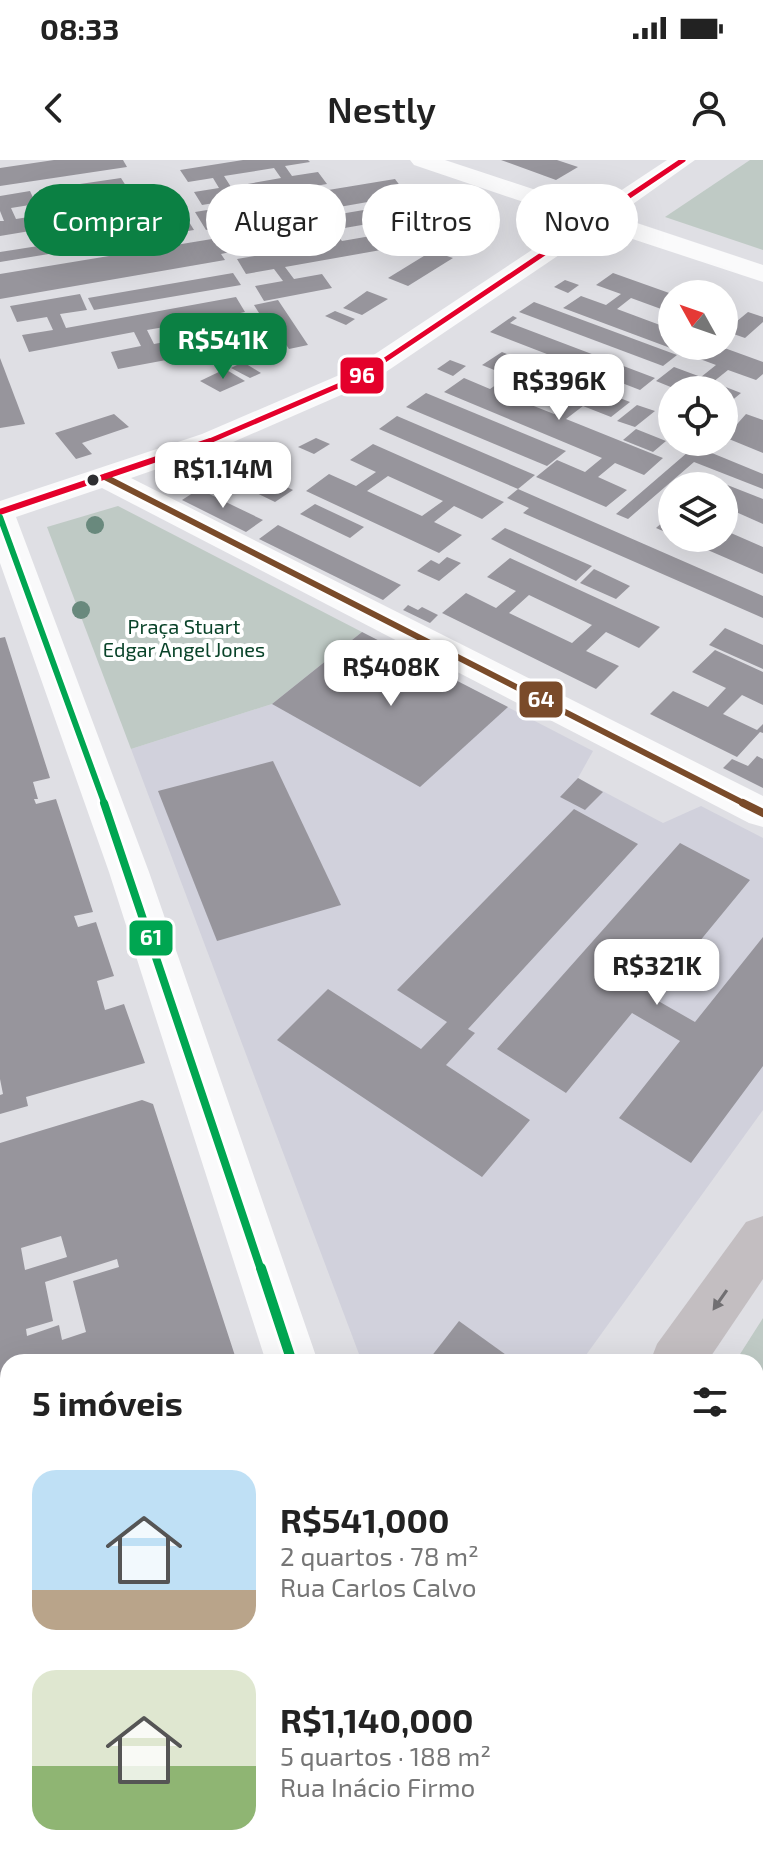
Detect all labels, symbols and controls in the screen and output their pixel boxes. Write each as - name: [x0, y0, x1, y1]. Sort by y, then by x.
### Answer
- text: 08:33: [40, 10, 119, 46]
- icon: back: [32, 86, 76, 130]
- icon: person: [687, 86, 731, 130]
- text: Nestly: [327, 87, 436, 130]
- chip: Comprar: [24, 184, 190, 256]
- chip: Alugar: [206, 184, 346, 256]
- chip: Filtros: [362, 184, 500, 256]
- chip: Novo: [516, 184, 638, 256]
- north arrow: [658, 280, 738, 360]
- map controls: [658, 280, 738, 552]
- pin: R$541K: [158, 313, 288, 381]
- text: R$541K: [178, 323, 268, 354]
- pin: R$396K: [494, 354, 624, 422]
- line badge: 96: [339, 356, 385, 395]
- text: 96: [349, 361, 375, 387]
- text: R$396K: [512, 364, 606, 395]
- button: locate: [658, 376, 738, 456]
- pin: R$1.14M: [149, 442, 297, 510]
- text: R$1.14M: [173, 452, 273, 483]
- unlabelled marker: [85, 472, 101, 488]
- button: layers: [658, 472, 738, 552]
- park label: Praça Stuart Edgar Angel Jones: [103, 614, 265, 661]
- pin: R$408K: [326, 640, 456, 708]
- text: R$408K: [342, 650, 440, 681]
- line badge: 64: [518, 680, 564, 719]
- text: 64: [528, 685, 555, 711]
- line badge: 61: [128, 919, 174, 957]
- text: 61: [140, 923, 162, 949]
- pin: R$321K: [592, 939, 722, 1007]
- text: R$321K: [612, 949, 702, 980]
- one-way arrow: [713, 1289, 728, 1310]
- icon: filters: [688, 1380, 732, 1424]
- text: 5 imóveis: [32, 1382, 183, 1423]
- text: R$541,000: [280, 1499, 449, 1540]
- icon: home: [96, 1502, 192, 1598]
- text: 2 quartos · 78 m²: [280, 1540, 479, 1571]
- text: Rua Carlos Calvo: [280, 1571, 477, 1602]
- text: R$1,140,000: [280, 1699, 474, 1740]
- icon: home: [96, 1702, 192, 1798]
- text: 5 quartos · 188 m²: [280, 1740, 491, 1771]
- text: Rua Inácio Firmo: [280, 1771, 475, 1802]

